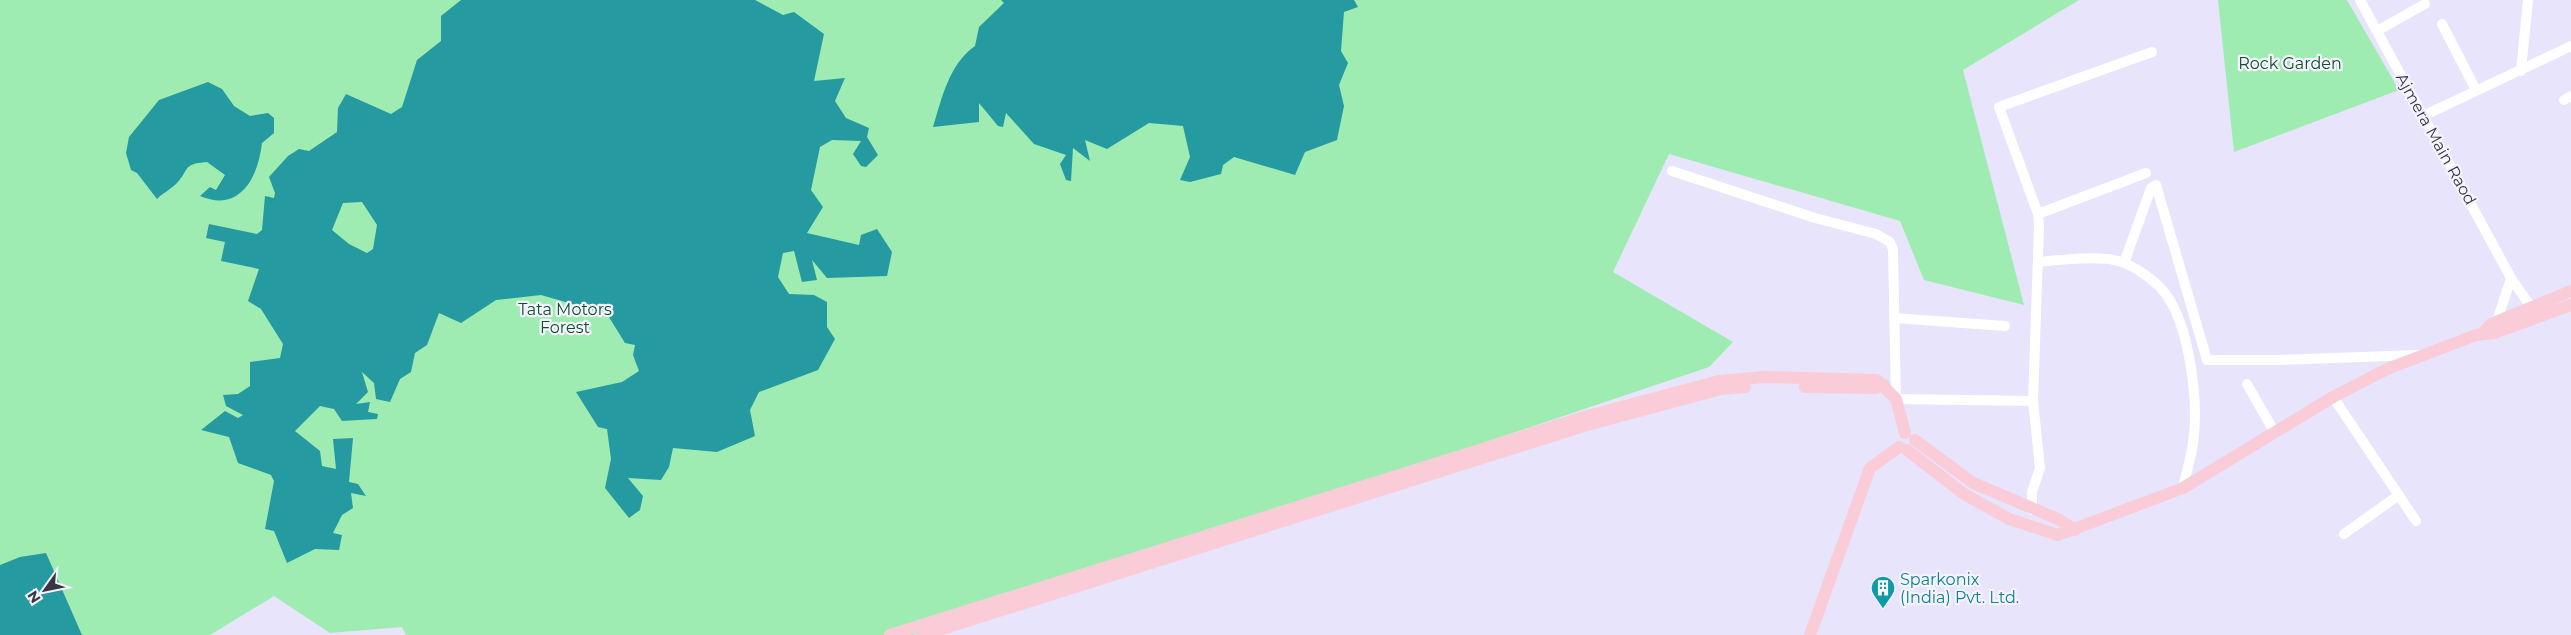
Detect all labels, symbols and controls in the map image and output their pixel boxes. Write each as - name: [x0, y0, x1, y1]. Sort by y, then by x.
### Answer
- park label: Rock Garden: [2238, 54, 2342, 73]
- street label: Ajmera Main Raod: [2392, 70, 2480, 208]
- park label: Tata Motors Forest: [518, 300, 612, 337]
- north arrow: [20, 565, 70, 615]
- place label: Sparkonix (India) Pvt. Ltd.: [1900, 570, 2019, 607]
- building icon: Sparkonix (India) Pvt. Ltd.: [1870, 575, 1896, 609]
- text: N: [23, 587, 45, 607]

